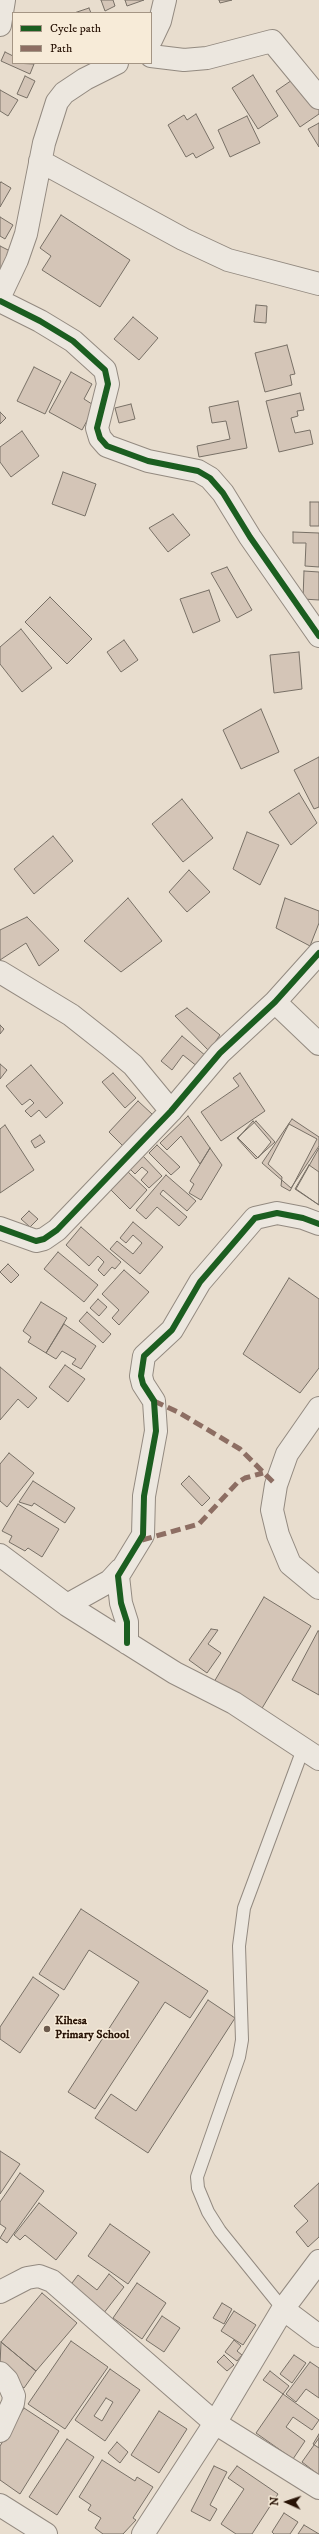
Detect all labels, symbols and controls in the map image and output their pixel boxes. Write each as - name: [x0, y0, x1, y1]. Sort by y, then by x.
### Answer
- legend: [12, 12, 152, 64]
- text: Cycle path: [50, 21, 101, 36]
- text: Path: [50, 41, 72, 56]
- place label: Kihesa Primary School: [55, 2015, 129, 2043]
- marker: Kihesa Primary School: [42, 2024, 52, 2034]
- north arrow: [267, 2482, 307, 2522]
- text: N: [268, 2496, 282, 2506]

